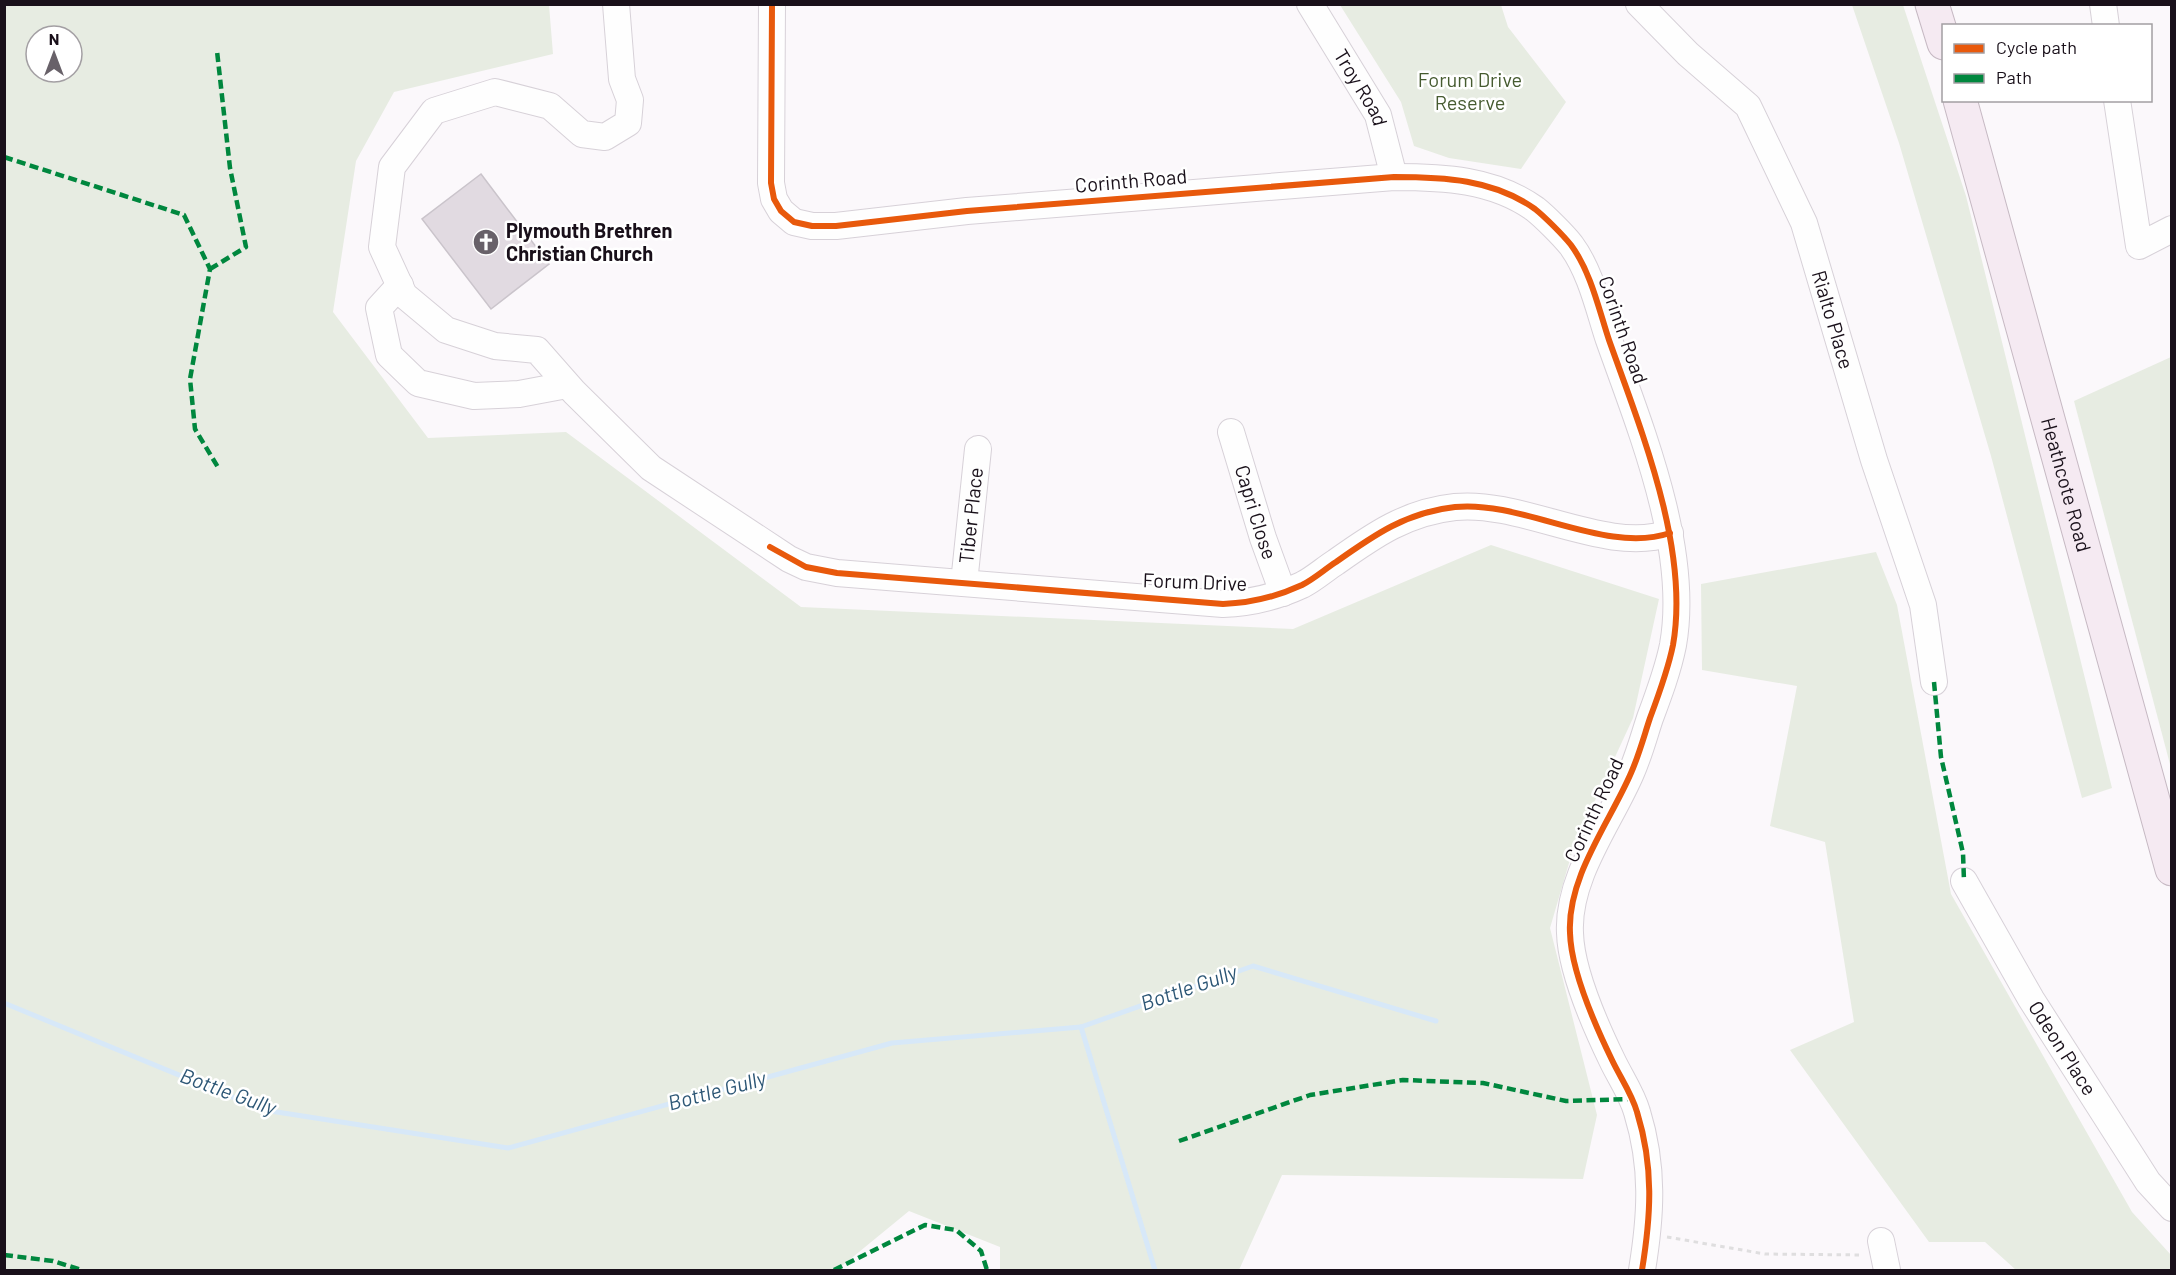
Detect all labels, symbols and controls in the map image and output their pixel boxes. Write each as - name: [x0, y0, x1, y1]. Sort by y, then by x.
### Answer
- north arrow: [24, 24, 84, 84]
- legend: [1942, 24, 2152, 102]
- text: N: [49, 29, 59, 48]
- text: Cycle path: [1996, 36, 2077, 58]
- street label: Troy Road: [1329, 44, 1393, 128]
- text: Path: [1996, 66, 2032, 88]
- park label: Forum Drive Reserve: [1418, 67, 1522, 114]
- street label: Corinth Road: [1074, 163, 1188, 197]
- place label: Plymouth Brethren Christian Church: [506, 218, 672, 265]
- church icon: Plymouth Brethren Christian Church: [471, 227, 501, 257]
- street label: Rialto Place: [1808, 267, 1859, 372]
- street label: Corinth Road: [1594, 273, 1654, 387]
- street label: Heathcote Road: [2037, 414, 2097, 554]
- street label: Capri Close: [1231, 462, 1283, 563]
- street label: Tiber Place: [953, 466, 987, 565]
- street label: Forum Drive: [1142, 567, 1248, 595]
- street label: Corinth Road: [1558, 754, 1628, 866]
- water label: Bottle Gully: [1137, 958, 1241, 1015]
- street label: Odeon Place: [2024, 996, 2102, 1099]
- water label: Bottle Gully: [177, 1062, 281, 1120]
- water label: Bottle Gully: [665, 1064, 769, 1115]

